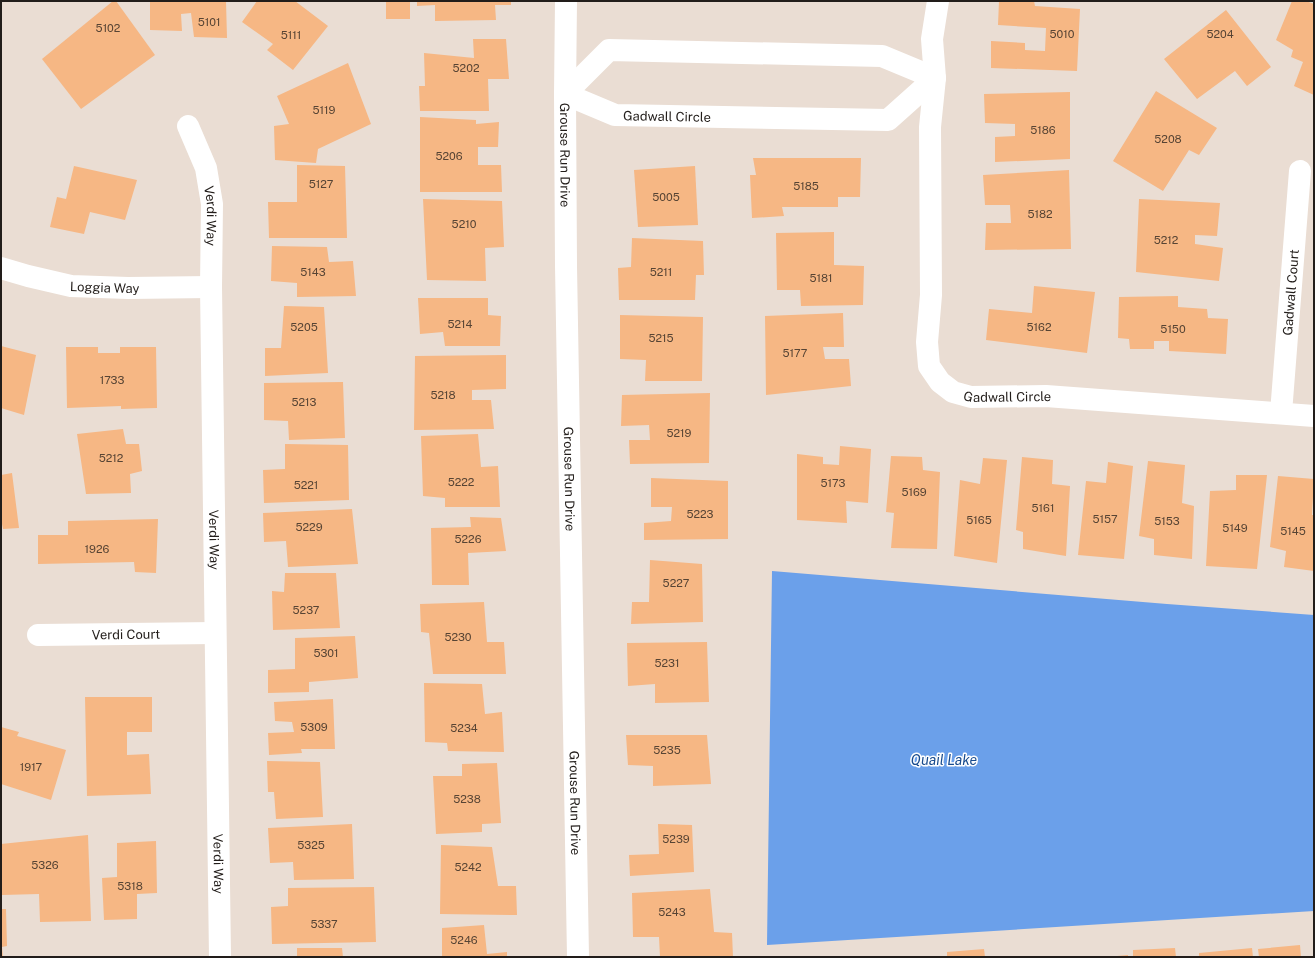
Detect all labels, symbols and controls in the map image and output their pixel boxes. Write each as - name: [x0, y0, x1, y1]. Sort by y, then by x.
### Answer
- house number: 5101: [198, 16, 220, 28]
- house number: 5102: [96, 22, 121, 34]
- house number: 5010: [1050, 28, 1075, 40]
- house number: 5204: [1206, 28, 1234, 40]
- house number: 5111: [281, 29, 301, 41]
- house number: 5202: [453, 62, 480, 74]
- street label: Grouse Run Drive: [557, 103, 573, 207]
- house number: 5119: [313, 104, 336, 116]
- street label: Gadwall Circle: [623, 108, 711, 125]
- house number: 5186: [1030, 124, 1056, 136]
- house number: 5208: [1154, 133, 1182, 145]
- house number: 5206: [435, 150, 463, 162]
- house number: 5127: [309, 178, 334, 190]
- house number: 5185: [793, 180, 819, 192]
- street label: Verdi Way: [201, 185, 219, 246]
- house number: 5005: [652, 191, 680, 203]
- house number: 5182: [1027, 208, 1053, 220]
- house number: 5210: [452, 218, 477, 230]
- house number: 5212: [1154, 234, 1179, 246]
- street label: Gadwall Court: [1280, 249, 1302, 336]
- house number: 5143: [300, 266, 326, 278]
- house number: 5211: [650, 266, 672, 278]
- house number: 5181: [809, 272, 833, 284]
- street label: Loggia Way: [70, 279, 140, 296]
- house number: 5214: [448, 318, 473, 330]
- house number: 5205: [290, 321, 318, 333]
- house number: 5162: [1027, 321, 1052, 333]
- house number: 5150: [1160, 323, 1186, 335]
- house number: 5215: [648, 332, 674, 344]
- house number: 5177: [783, 347, 808, 359]
- house number: 1733: [100, 374, 124, 386]
- street label: Gadwall Circle: [962, 388, 1052, 405]
- house number: 5218: [430, 389, 456, 401]
- house number: 5213: [291, 396, 317, 408]
- street label: Grouse Run Drive: [561, 427, 578, 531]
- house number: 5219: [667, 427, 692, 439]
- house number: 5212: [99, 452, 124, 464]
- house number: 5222: [448, 476, 475, 488]
- house number: 5173: [821, 477, 845, 489]
- house number: 5221: [294, 479, 318, 491]
- house number: 5169: [901, 486, 927, 498]
- house number: 5161: [1032, 502, 1054, 514]
- house number: 5223: [686, 508, 714, 520]
- street label: Verdi Way: [206, 510, 222, 570]
- house number: 5157: [1092, 513, 1118, 525]
- house number: 5165: [966, 514, 992, 526]
- house number: 5153: [1154, 515, 1180, 527]
- house number: 5229: [295, 521, 323, 533]
- house number: 5149: [1222, 522, 1248, 534]
- house number: 5145: [1280, 525, 1306, 537]
- house number: 5226: [454, 533, 482, 545]
- house number: 1926: [85, 543, 110, 555]
- house number: 5227: [663, 577, 690, 589]
- house number: 5237: [293, 604, 320, 616]
- street label: Verdi Court: [92, 627, 160, 642]
- house number: 5230: [444, 631, 472, 643]
- house number: 5301: [313, 647, 339, 659]
- house number: 5231: [654, 657, 680, 669]
- house number: 5309: [300, 721, 328, 733]
- house number: 5234: [450, 722, 478, 734]
- house number: 5235: [653, 744, 681, 756]
- street label: Grouse Run Drive: [566, 751, 583, 855]
- water label: Quail Lake: [911, 752, 978, 768]
- house number: 1917: [20, 761, 43, 773]
- house number: 5238: [453, 793, 481, 805]
- house number: 5239: [662, 833, 690, 845]
- street label: Verdi Way: [210, 834, 226, 894]
- house number: 5325: [297, 839, 325, 851]
- house number: 5326: [31, 859, 59, 871]
- house number: 5242: [454, 861, 482, 873]
- house number: 5318: [117, 880, 143, 892]
- house number: 5243: [658, 906, 686, 918]
- house number: 5337: [310, 918, 338, 930]
- house number: 5246: [450, 934, 478, 946]

